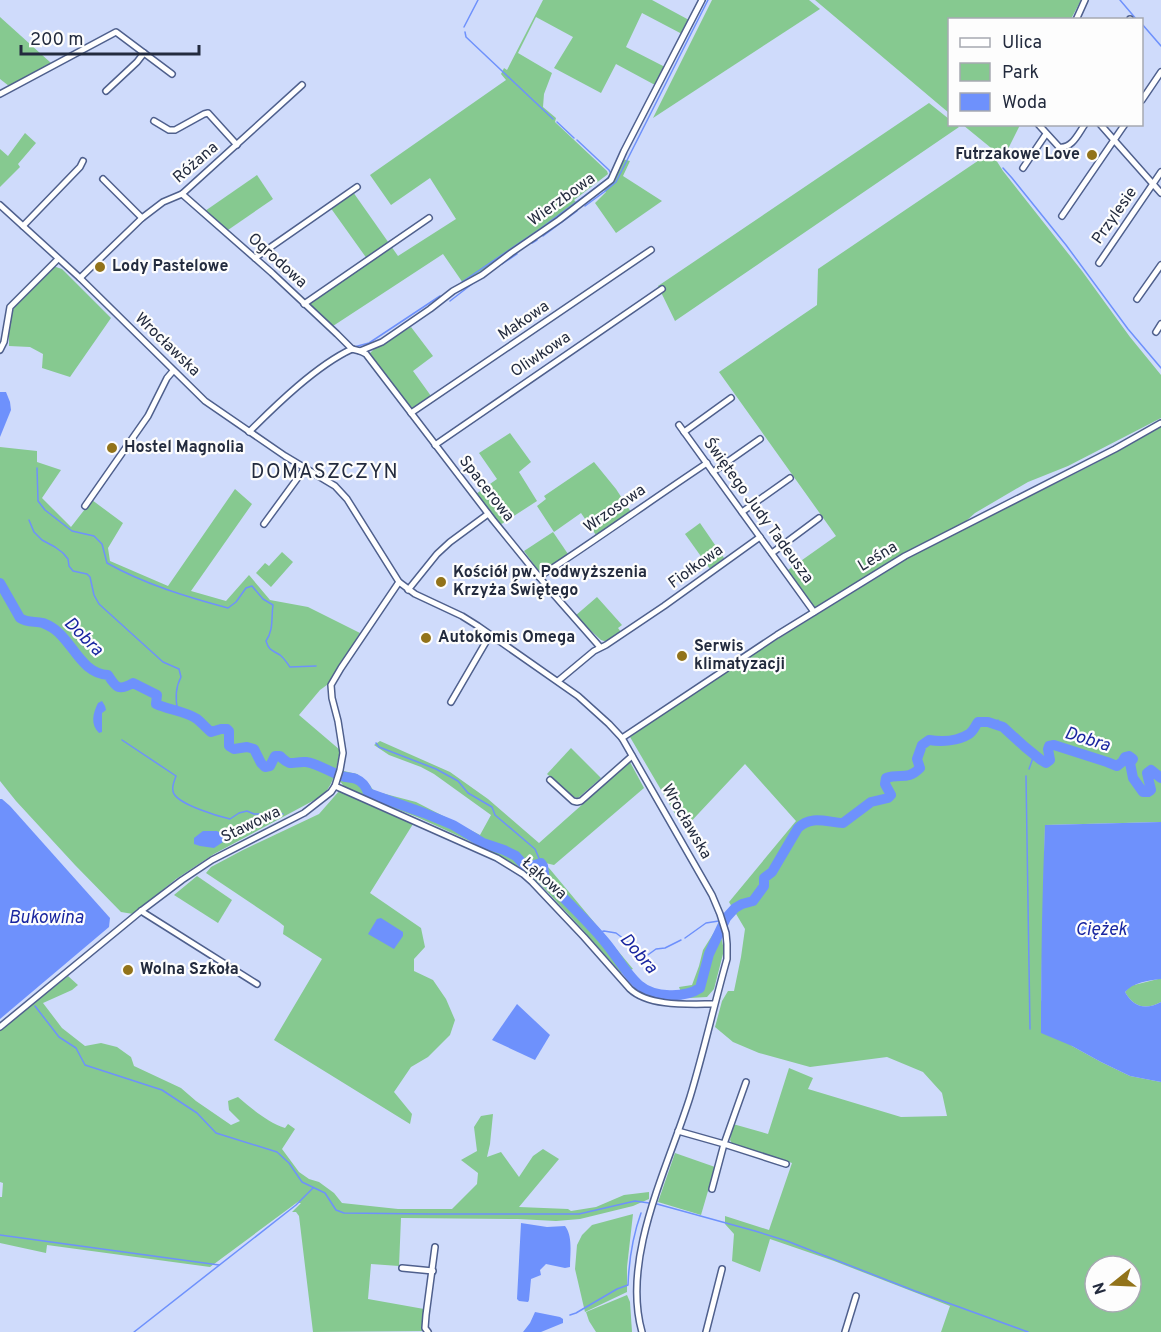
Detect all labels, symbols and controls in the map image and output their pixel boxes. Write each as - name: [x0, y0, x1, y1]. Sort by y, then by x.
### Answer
- scale bar: [21, 18, 200, 56]
- legend: [948, 18, 1143, 126]
- text: 200 m: [30, 29, 83, 52]
- text: Ulica: [1002, 32, 1042, 55]
- text: Park: [1002, 62, 1039, 85]
- text: Woda: [1002, 92, 1047, 115]
- street label: Różana: [169, 138, 223, 188]
- place label: Futrzakowe Love: [955, 145, 1080, 165]
- marker: Futrzakowe Love: [1085, 148, 1099, 162]
- street label: Wierzbowa: [525, 169, 599, 231]
- street label: Przylesie: [1088, 183, 1142, 249]
- street label: Ogrodowa: [243, 229, 311, 293]
- place label: Lody Pastelowe: [112, 257, 229, 277]
- marker: Lody Pastelowe: [93, 260, 107, 274]
- street label: Makowa: [495, 297, 553, 345]
- street label: Wrocławska: [130, 309, 204, 381]
- street label: Oliwkowa: [507, 328, 575, 382]
- street label: Świętego Judy Tadeusza: [698, 433, 819, 588]
- place label: Hostel Magnolia: [124, 438, 244, 458]
- marker: Hostel Magnolia: [105, 441, 119, 455]
- street label: Spacerowa: [454, 452, 518, 526]
- district label: DOMASZCZYN: [251, 460, 399, 486]
- street label: Wrzosowa: [580, 480, 650, 538]
- street label: Leśna: [855, 537, 901, 577]
- street label: Fiołkowa: [665, 540, 727, 594]
- place label: Kościół pw. Podwyższenia Krzyża Świętego: [453, 563, 647, 601]
- marker: Kościół pw. Podwyższenia Krzyża Świętego: [434, 575, 448, 589]
- water label: Dobra: [58, 612, 108, 662]
- place label: Autokomis Omega: [438, 628, 575, 648]
- marker: Autokomis Omega: [419, 631, 433, 645]
- place label: Serwis klimatyzacji: [694, 637, 785, 675]
- marker: Serwis klimatyzacji: [675, 649, 689, 663]
- water label: Dobra: [1061, 722, 1113, 758]
- street label: Wrocławska: [656, 781, 716, 863]
- street label: Stawowa: [218, 802, 284, 848]
- street label: Łąkowa: [517, 854, 571, 904]
- water label: Bukowina: [9, 907, 84, 930]
- water label: Ciężek: [1075, 919, 1128, 942]
- water label: Dobra: [614, 929, 662, 980]
- place label: Wolna Szkoła: [140, 960, 239, 980]
- marker: Wolna Szkoła: [121, 963, 135, 977]
- north arrow: [1083, 1254, 1143, 1314]
- text: N: [1089, 1279, 1112, 1297]

